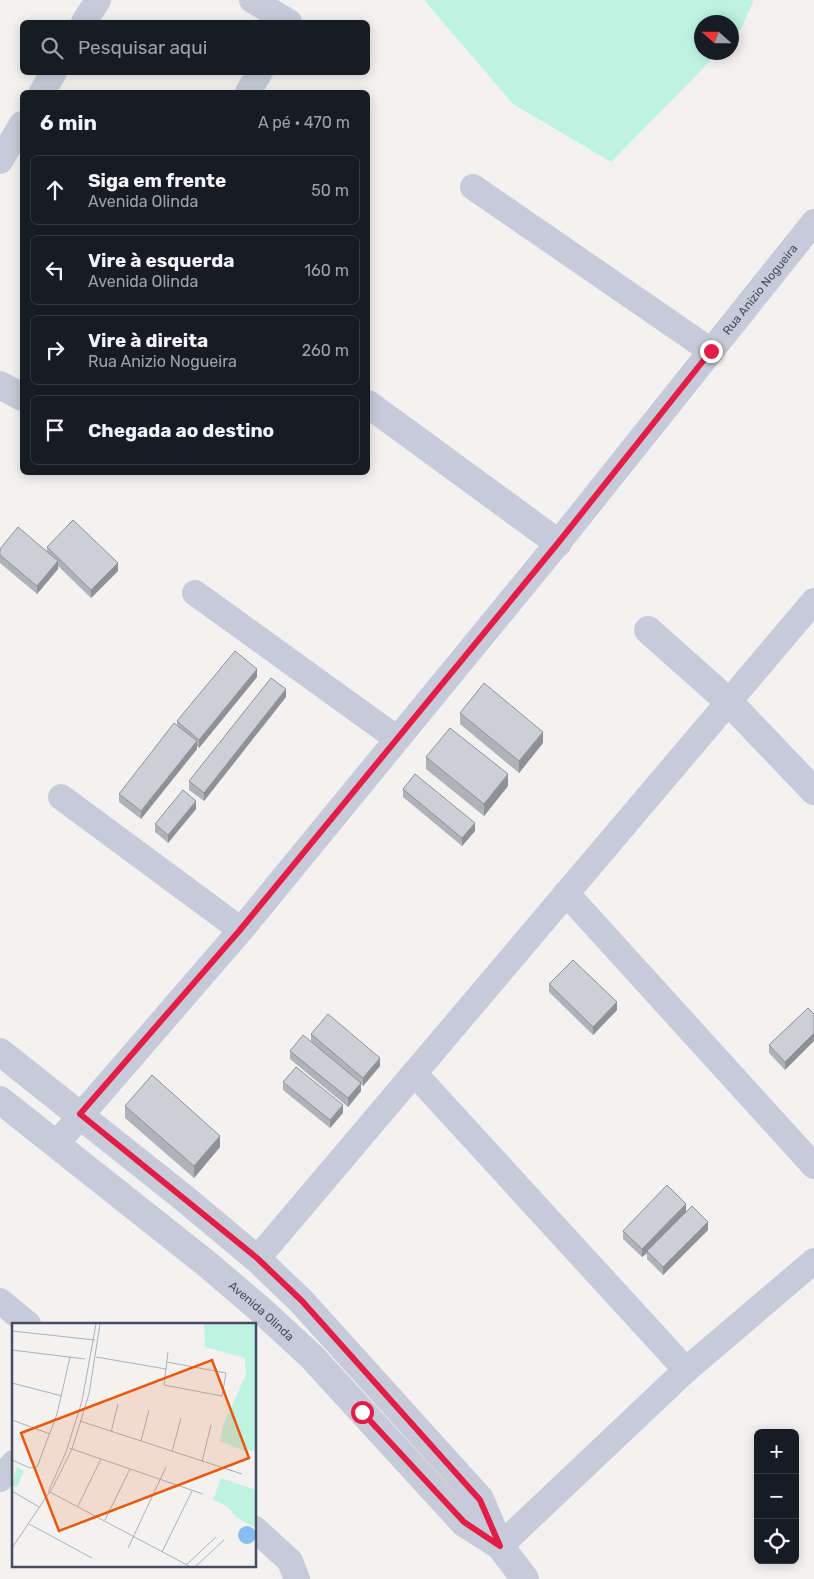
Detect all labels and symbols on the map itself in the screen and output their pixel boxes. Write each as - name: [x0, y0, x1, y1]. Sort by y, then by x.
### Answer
- north arrow: [694, 15, 739, 60]
- street label: Rua Anizio Nogueira: [720, 241, 801, 338]
- route end: [700, 340, 723, 363]
- street label: Avenida Olinda: [226, 1278, 297, 1344]
- inset map: [12, 1323, 256, 1566]
- route start: [351, 1401, 374, 1424]

